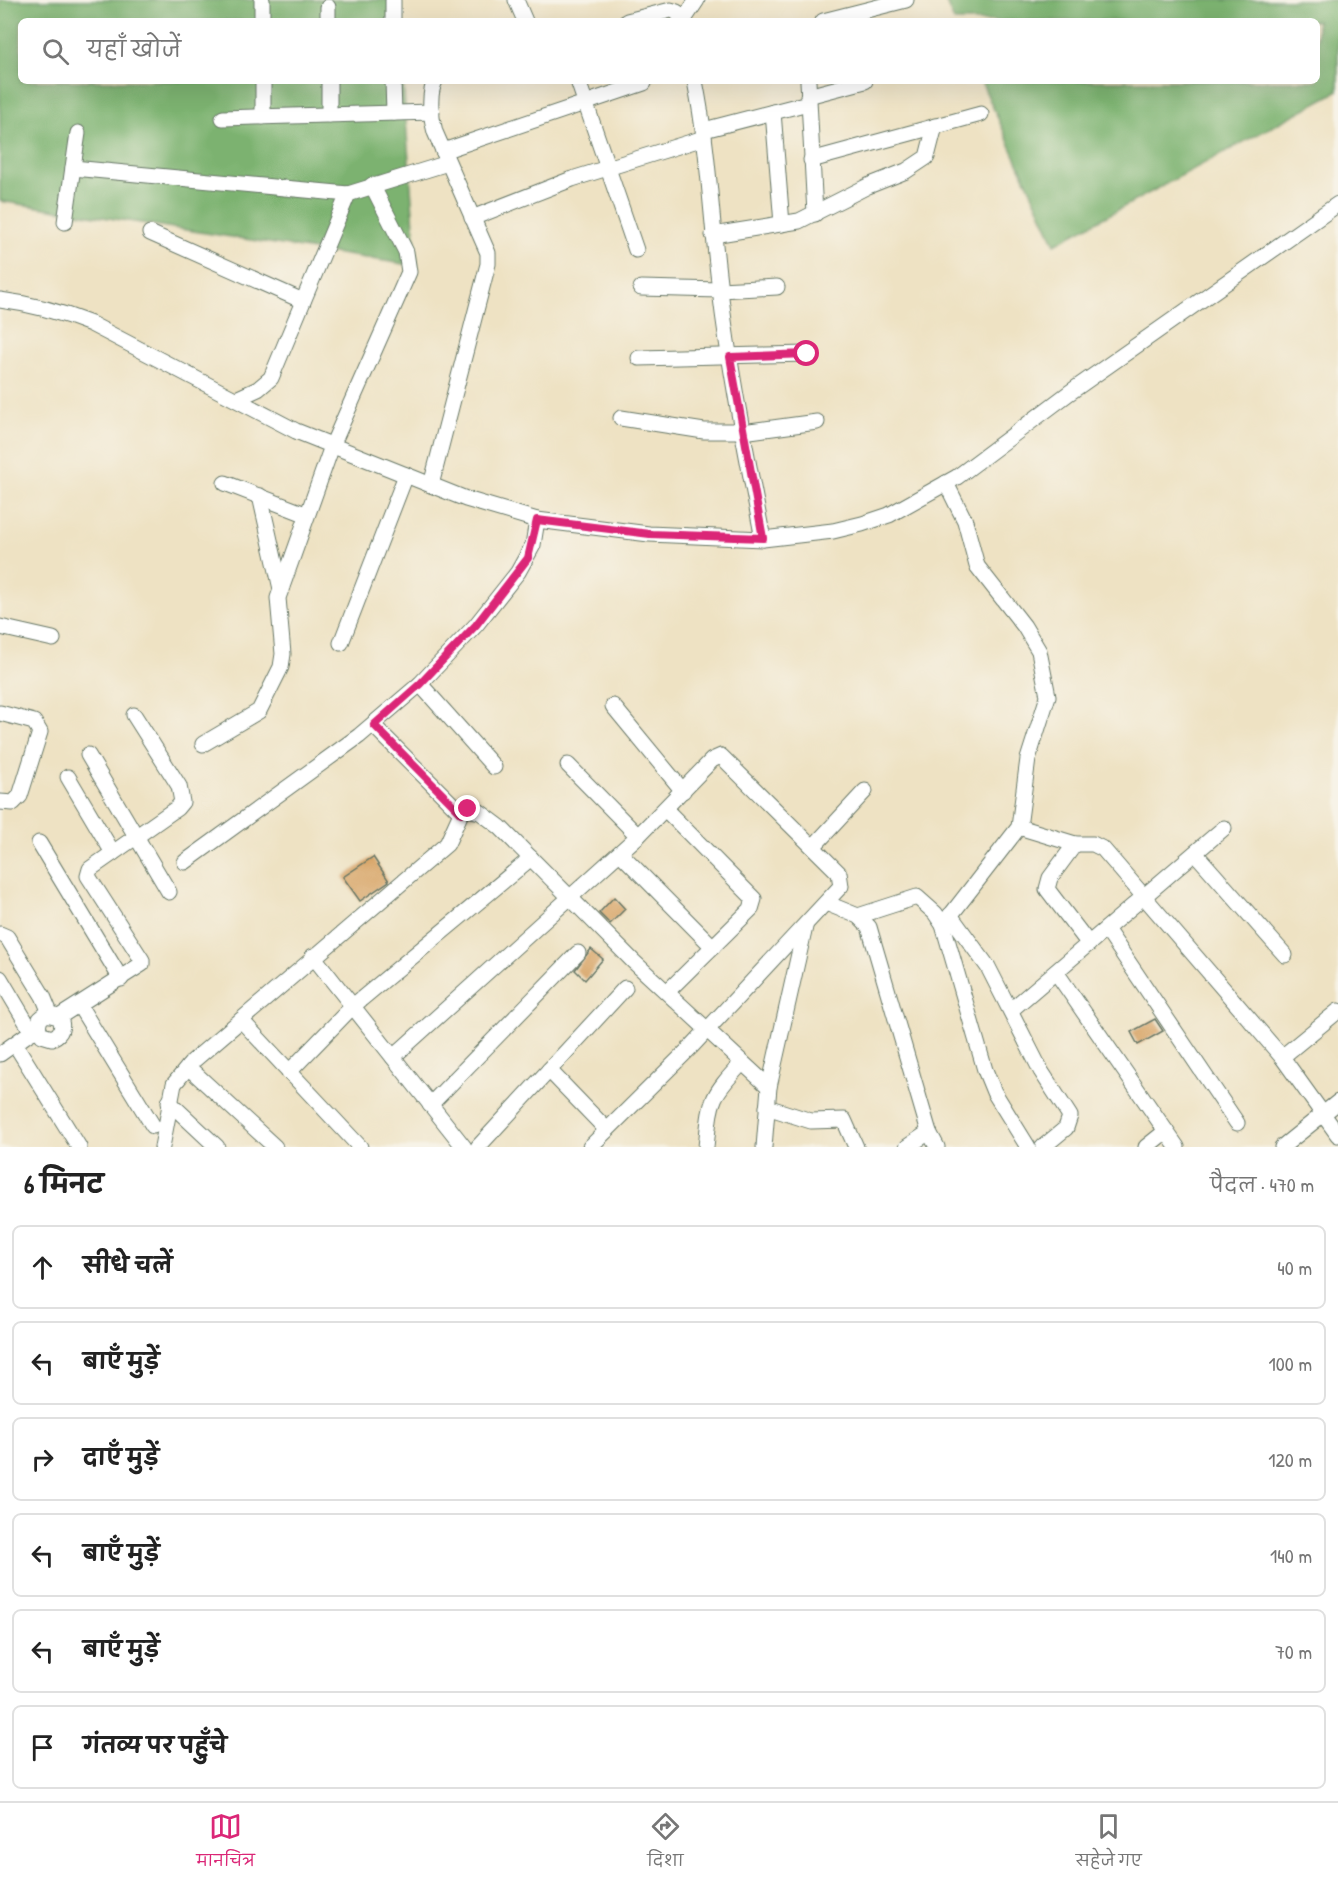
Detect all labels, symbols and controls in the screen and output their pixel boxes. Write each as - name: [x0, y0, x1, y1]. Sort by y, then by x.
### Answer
- search box: [18, 18, 1320, 84]
- text: यहाँ खोजें: [87, 34, 181, 64]
- icon: search: [39, 35, 72, 68]
- route start: [793, 340, 819, 366]
- route end: [454, 795, 480, 821]
- text: 6 मिनट: [24, 1166, 103, 1201]
- text: पैदल · 470 m: [1210, 1171, 1314, 1198]
- text: सीधे चलें: [83, 1250, 173, 1280]
- icon: ahead: [26, 1251, 59, 1284]
- text: 40 m: [1277, 1254, 1312, 1281]
- text: बाएँ मुड़ें: [83, 1346, 160, 1376]
- icon: left: [26, 1347, 59, 1380]
- text: 100 m: [1269, 1350, 1312, 1377]
- text: दाएँ मुड़ें: [83, 1442, 159, 1472]
- icon: right: [26, 1443, 59, 1476]
- text: 120 m: [1268, 1446, 1312, 1473]
- text: बाएँ मुड़ें: [83, 1538, 160, 1568]
- icon: left: [26, 1539, 59, 1572]
- text: 140 m: [1270, 1542, 1312, 1569]
- text: बाएँ मुड़ें: [83, 1634, 160, 1664]
- icon: left: [26, 1635, 59, 1668]
- text: 70 m: [1275, 1638, 1312, 1665]
- text: गंतव्य पर पहुँचे: [83, 1730, 227, 1760]
- icon: arrive: [26, 1731, 59, 1764]
- tab: मानचित्र: [196, 1810, 255, 1878]
- tab: दिशा: [647, 1810, 683, 1878]
- tab: सहेजे गए: [1076, 1810, 1142, 1878]

